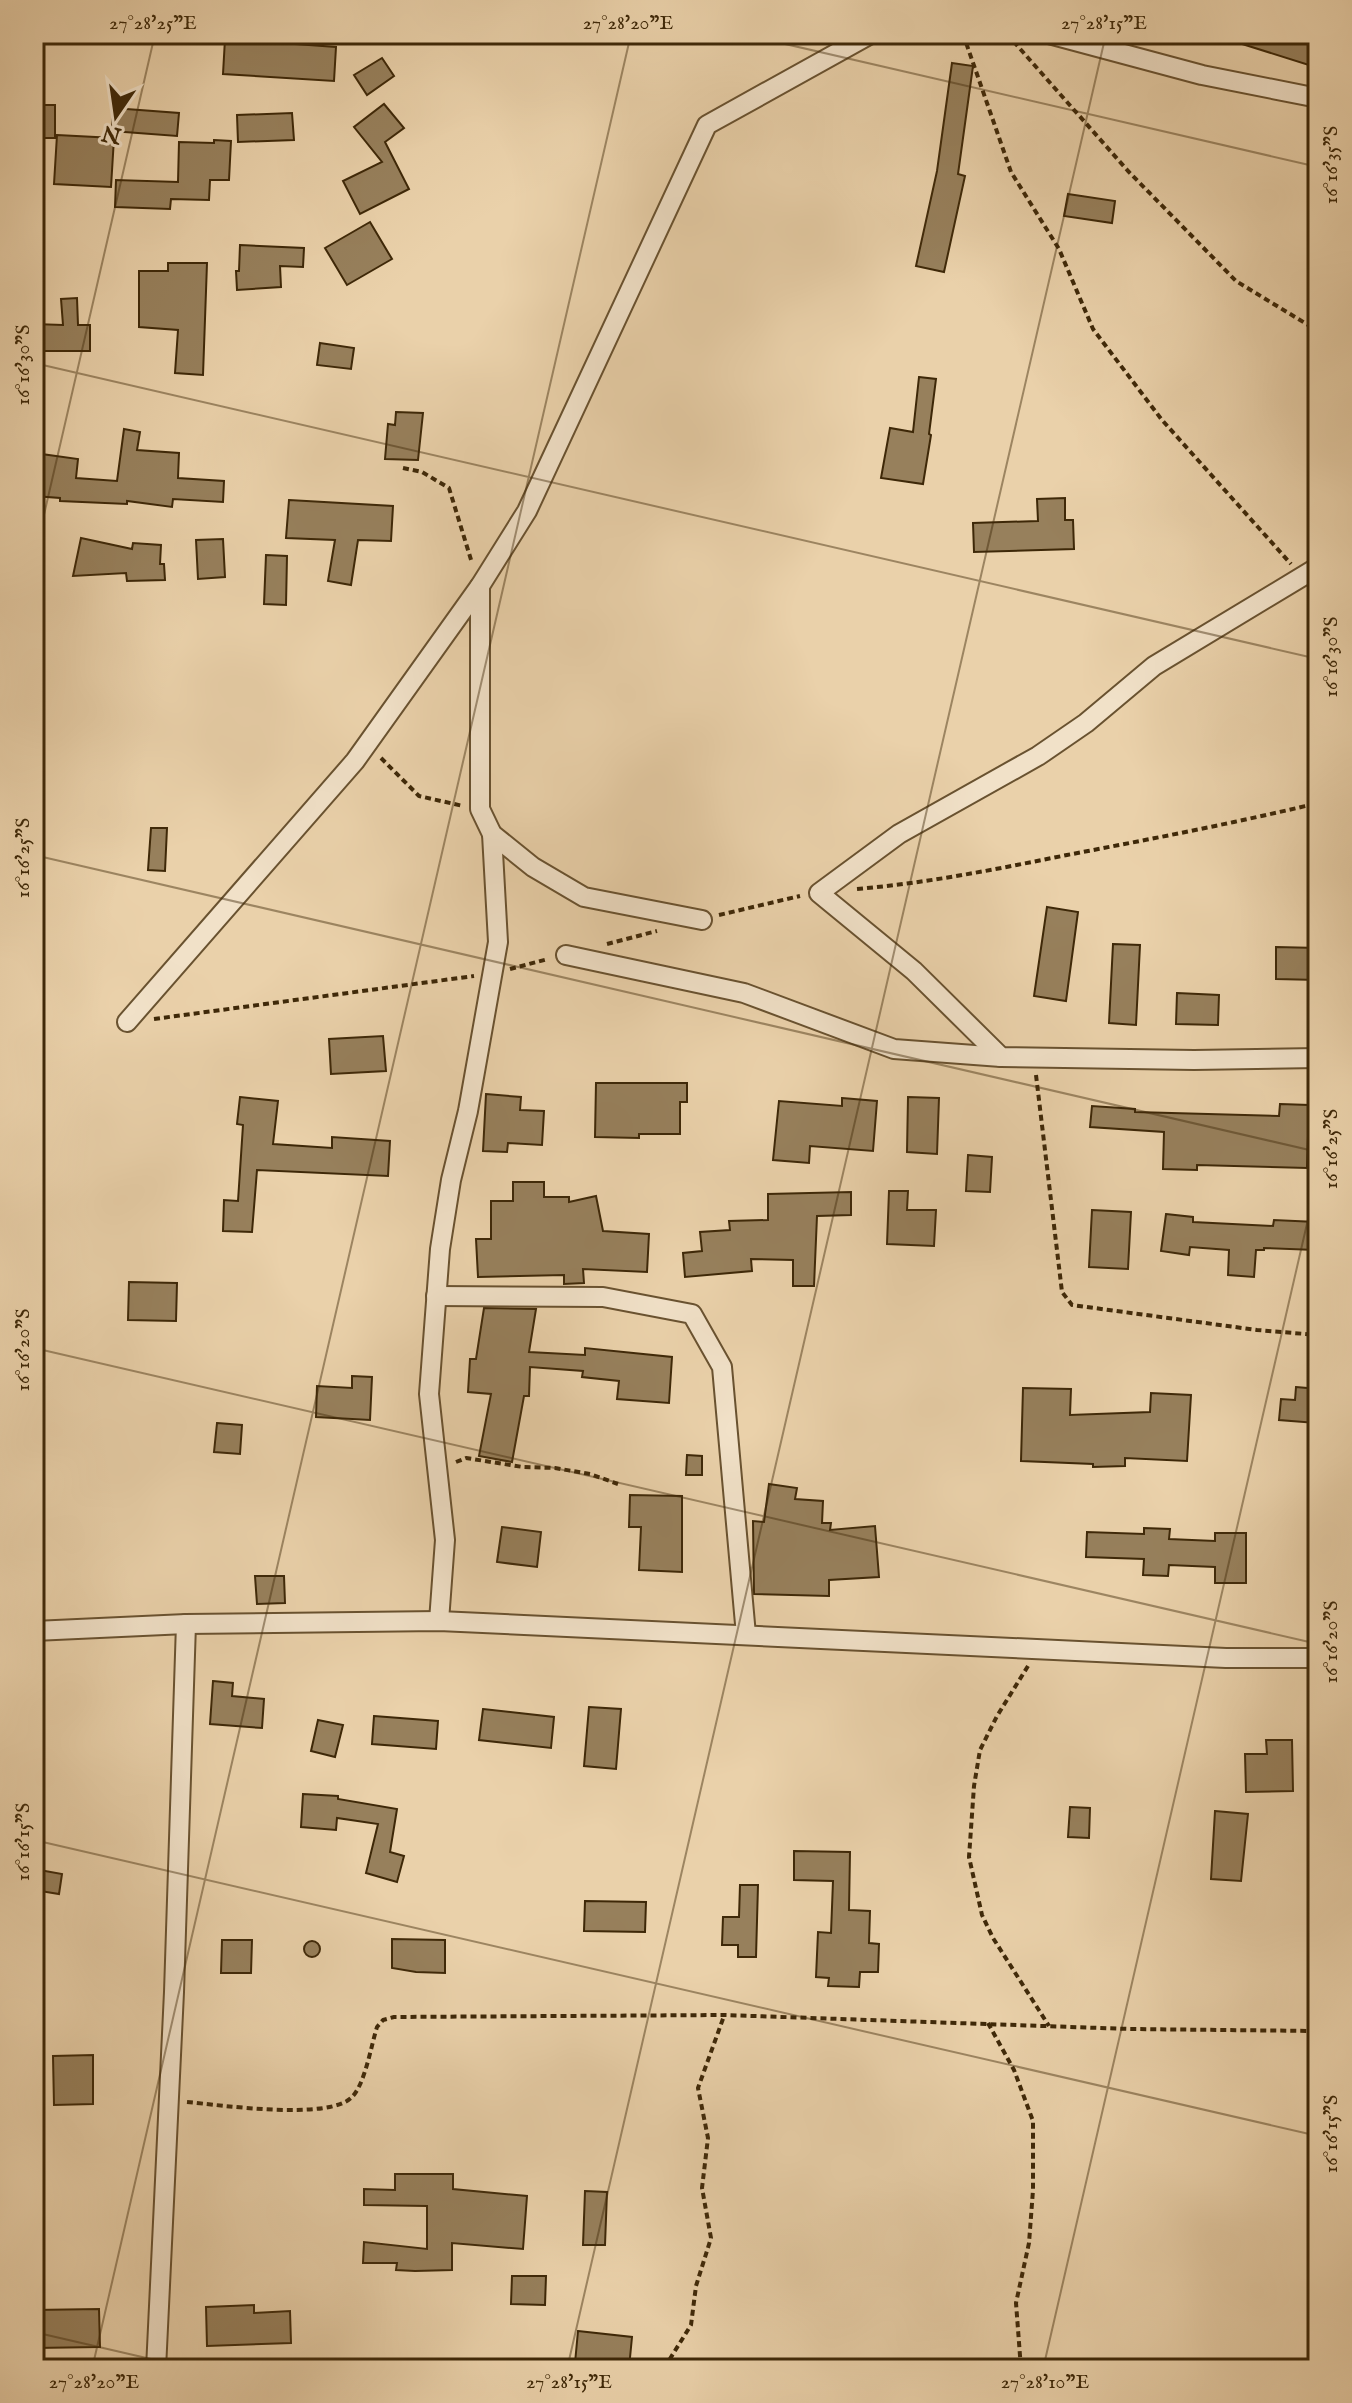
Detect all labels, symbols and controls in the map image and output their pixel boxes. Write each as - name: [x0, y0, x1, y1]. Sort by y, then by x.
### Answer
- text: 27°28'25"E: [109, 11, 197, 36]
- text: 27°28'20"E: [583, 11, 673, 36]
- text: 27°28'15"E: [1061, 11, 1147, 36]
- north arrow: [76, 76, 156, 156]
- text: N: [100, 118, 125, 150]
- text: 16°16'35"S: [1319, 126, 1344, 204]
- text: 16°16'30"S: [11, 324, 36, 406]
- text: 16°16'30"S: [1319, 616, 1344, 698]
- text: 16°16'25"S: [11, 818, 36, 898]
- text: 16°16'25"S: [1319, 1109, 1344, 1189]
- text: 16°16'20"S: [11, 1308, 36, 1392]
- text: 16°16'20"S: [1319, 1600, 1344, 1684]
- text: 16°16'15"S: [11, 1803, 36, 1881]
- text: 16°16'15"S: [1319, 2095, 1344, 2173]
- text: 27°28'20"E: [49, 2370, 139, 2395]
- text: 27°28'15"E: [526, 2370, 612, 2395]
- text: 27°28'10"E: [1001, 2370, 1089, 2395]

